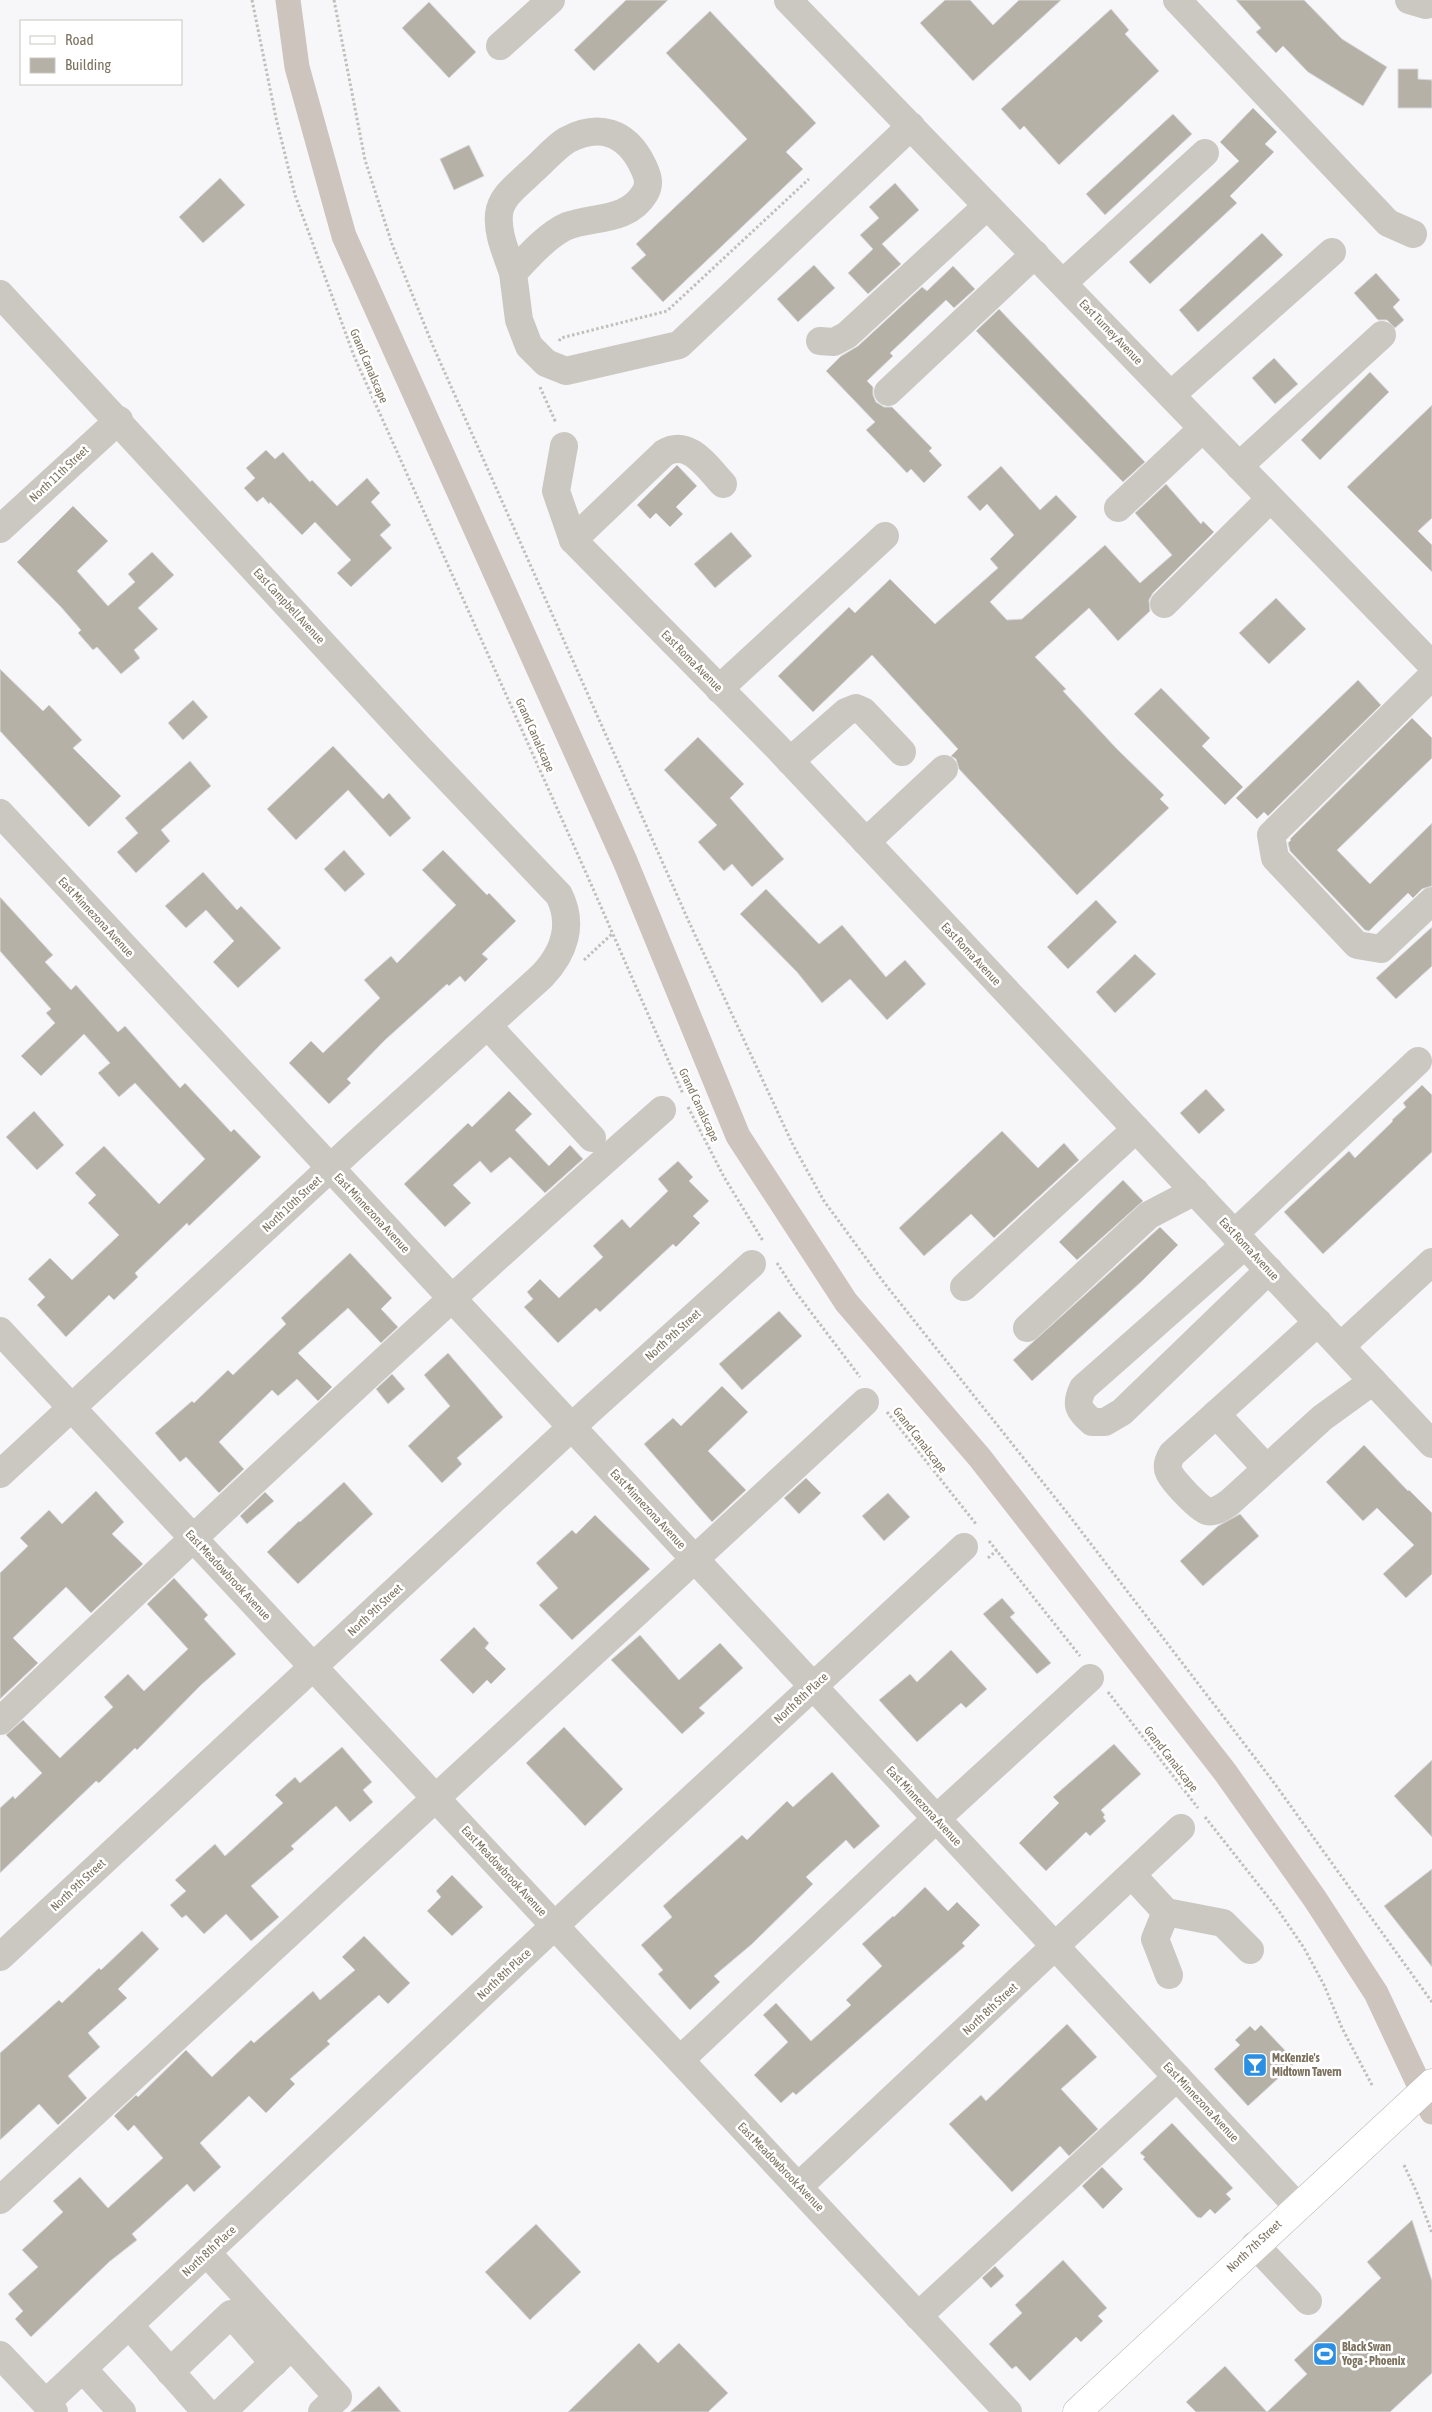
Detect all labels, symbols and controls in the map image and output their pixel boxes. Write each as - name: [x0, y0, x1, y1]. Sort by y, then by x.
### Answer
- legend: [20, 20, 182, 85]
- text: Road: [65, 31, 94, 48]
- text: Building: [65, 56, 111, 73]
- street label: East Turney Avenue: [1076, 297, 1146, 367]
- street label: Grand Canalscape: [347, 327, 391, 405]
- street label: North 11th Street: [27, 443, 92, 505]
- street label: East Campbell Avenue: [251, 565, 327, 647]
- street label: East Roma Avenue: [659, 628, 725, 694]
- street label: Grand Canalscape: [512, 696, 558, 774]
- street label: East Minnezona Avenue: [55, 874, 137, 960]
- street label: East Roma Avenue: [938, 920, 1004, 988]
- street label: Grand Canalscape: [676, 1066, 722, 1144]
- street label: East Minnezona Avenue: [331, 1170, 413, 1256]
- street label: North 10th Street: [260, 1173, 325, 1235]
- street label: East Roma Avenue: [1216, 1215, 1282, 1283]
- street label: North 9th Street: [642, 1306, 704, 1364]
- street label: Grand Canalscape: [890, 1404, 950, 1476]
- street label: East Minnezona Avenue: [607, 1466, 689, 1552]
- street label: East Meadowbrook Avenue: [183, 1527, 273, 1623]
- street label: North 9th Street: [345, 1581, 406, 1639]
- street label: North 8th Place: [771, 1670, 831, 1726]
- street label: Grand Canalscape: [1141, 1723, 1201, 1795]
- street label: East Minnezona Avenue: [883, 1763, 965, 1849]
- street label: East Meadowbrook Avenue: [459, 1823, 549, 1919]
- street label: North 9th Street: [48, 1856, 109, 1914]
- street label: North 8th Place: [474, 1946, 534, 2002]
- street label: North 8th Street: [960, 1980, 1021, 2038]
- place label: McKenzie's Midtown Tavern: [1272, 2051, 1342, 2079]
- bar icon: McKenzie's Midtown Tavern: [1242, 2052, 1268, 2078]
- street label: East Minnezona Avenue: [1160, 2059, 1242, 2145]
- street label: East Meadowbrook Avenue: [735, 2120, 827, 2214]
- street label: North 7th Street: [1224, 2217, 1285, 2275]
- street label: North 8th Place: [179, 2223, 239, 2279]
- place label: Black Swan Yoga - Phoenix: [1341, 2340, 1405, 2368]
- sports icon: Black Swan Yoga - Phoenix: [1312, 2341, 1338, 2367]

